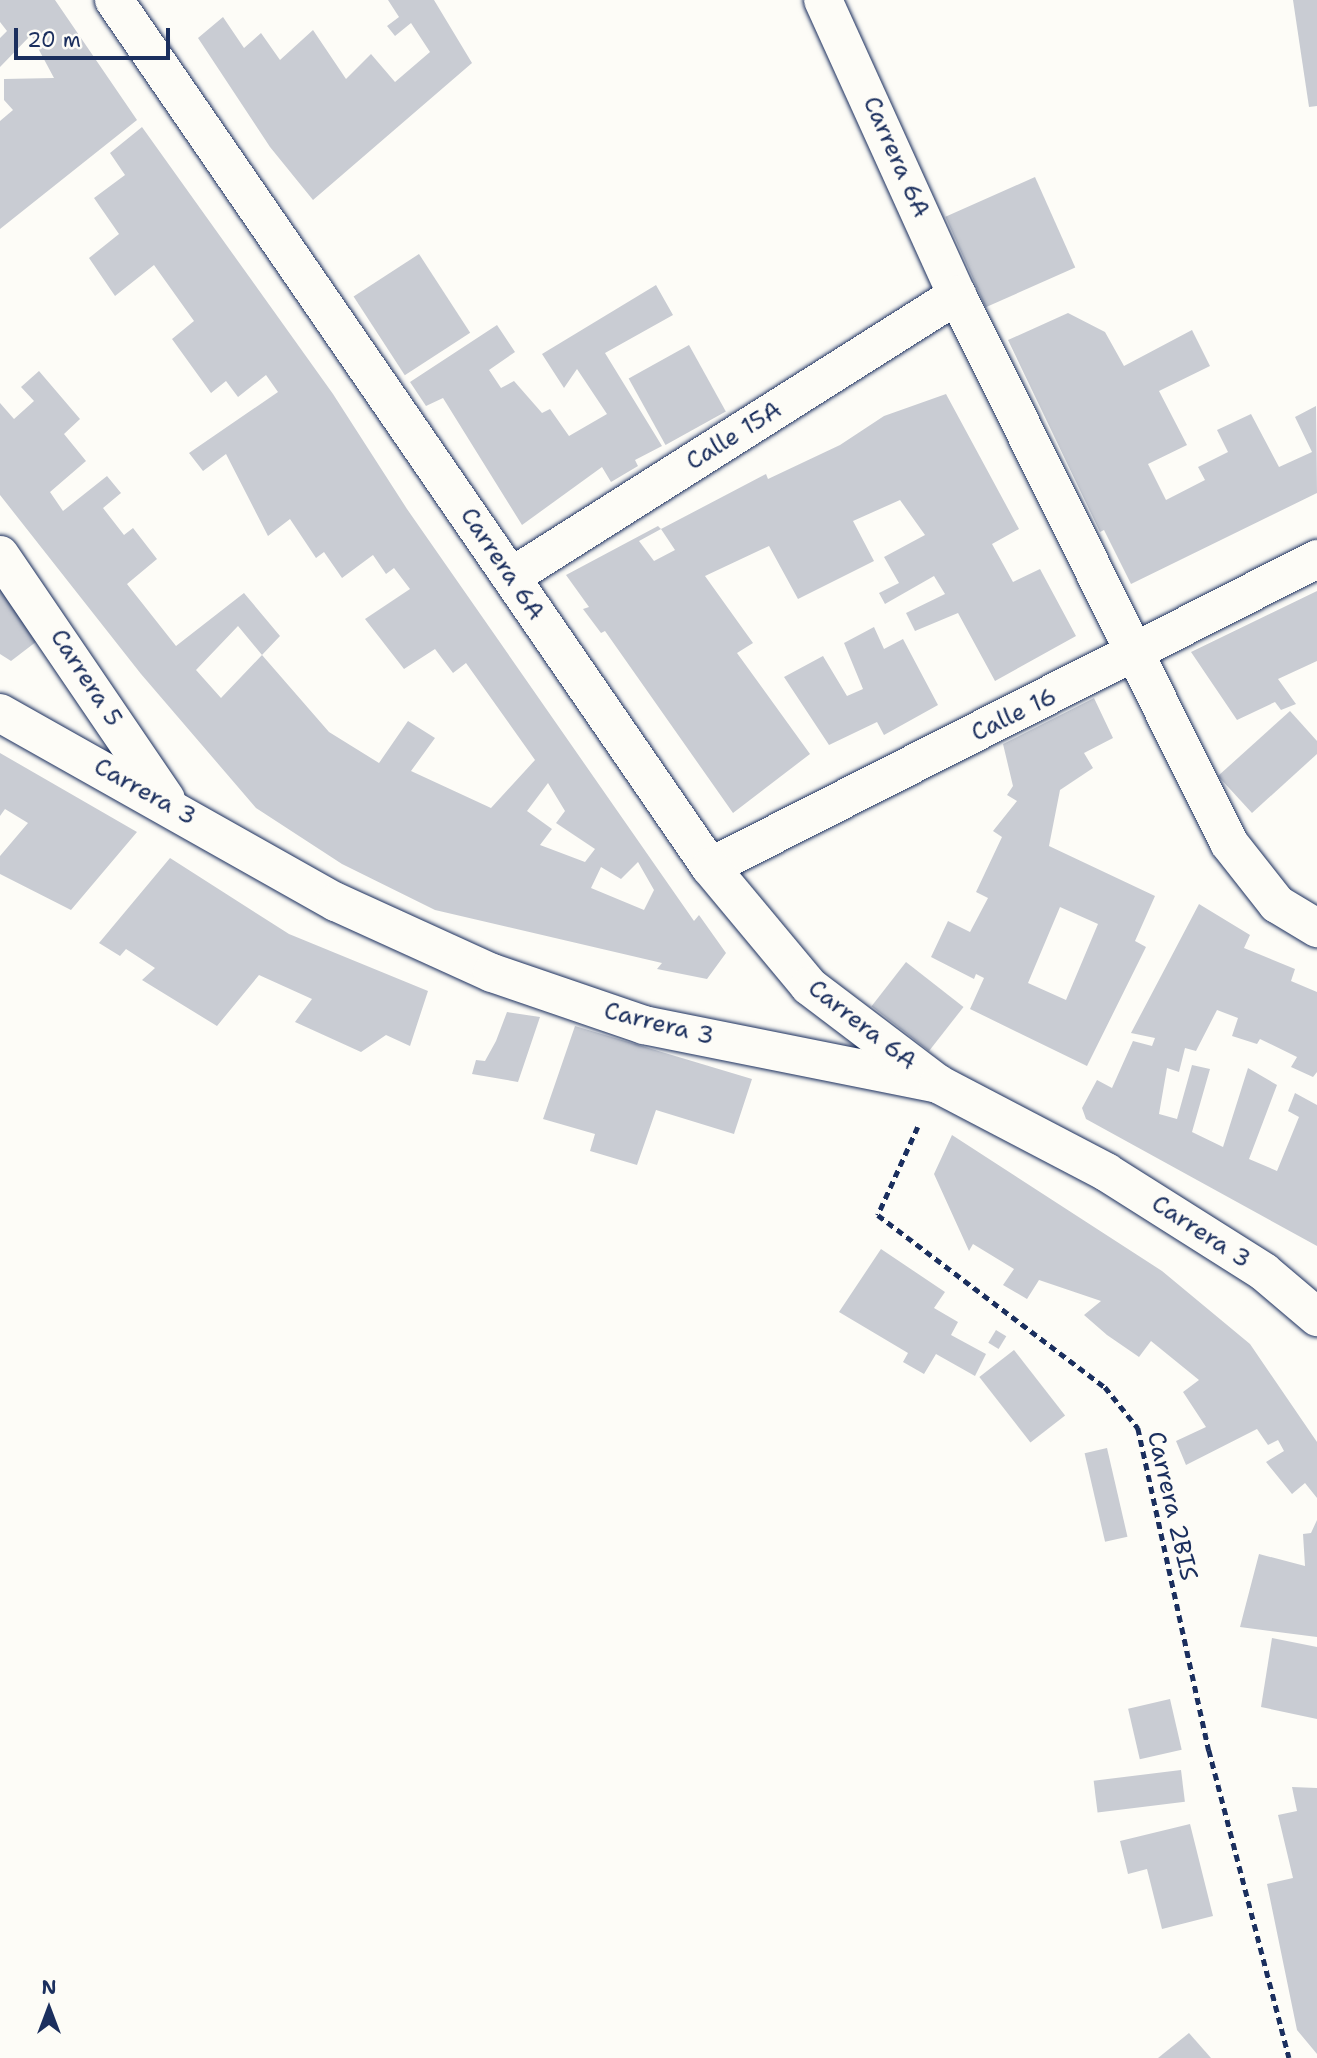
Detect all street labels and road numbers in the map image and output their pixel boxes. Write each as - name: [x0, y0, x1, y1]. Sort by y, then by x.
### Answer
- street label: Carrera 6A: [857, 92, 935, 222]
- street label: Calle 15A: [681, 395, 787, 477]
- street label: Carrera 6A: [454, 502, 550, 626]
- street label: Carrera 5: [44, 624, 128, 732]
- street label: Calle 16: [967, 682, 1061, 748]
- street label: Carrera 3: [89, 752, 201, 832]
- street label: Carrera 6A: [802, 974, 922, 1076]
- street label: Carrera 3: [601, 996, 717, 1052]
- street label: Carrera 3: [1146, 1189, 1256, 1275]
- street label: Carrera 2BIS: [1141, 1429, 1203, 1583]

